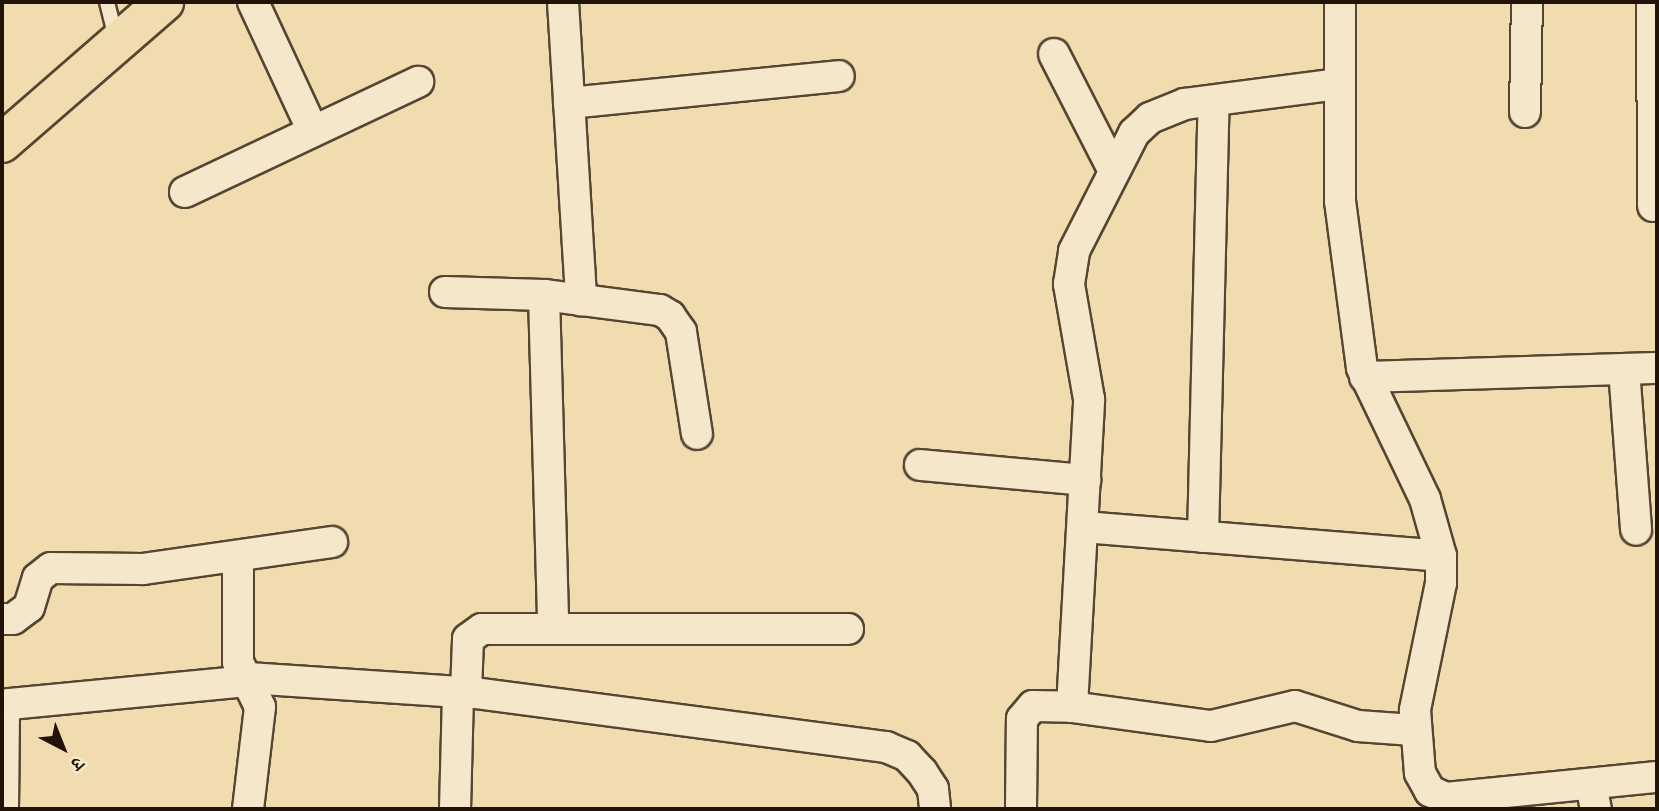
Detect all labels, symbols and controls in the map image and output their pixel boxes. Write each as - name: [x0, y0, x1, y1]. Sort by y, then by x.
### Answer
- north arrow: [28, 713, 98, 783]
- text: उ: [66, 752, 89, 776]

